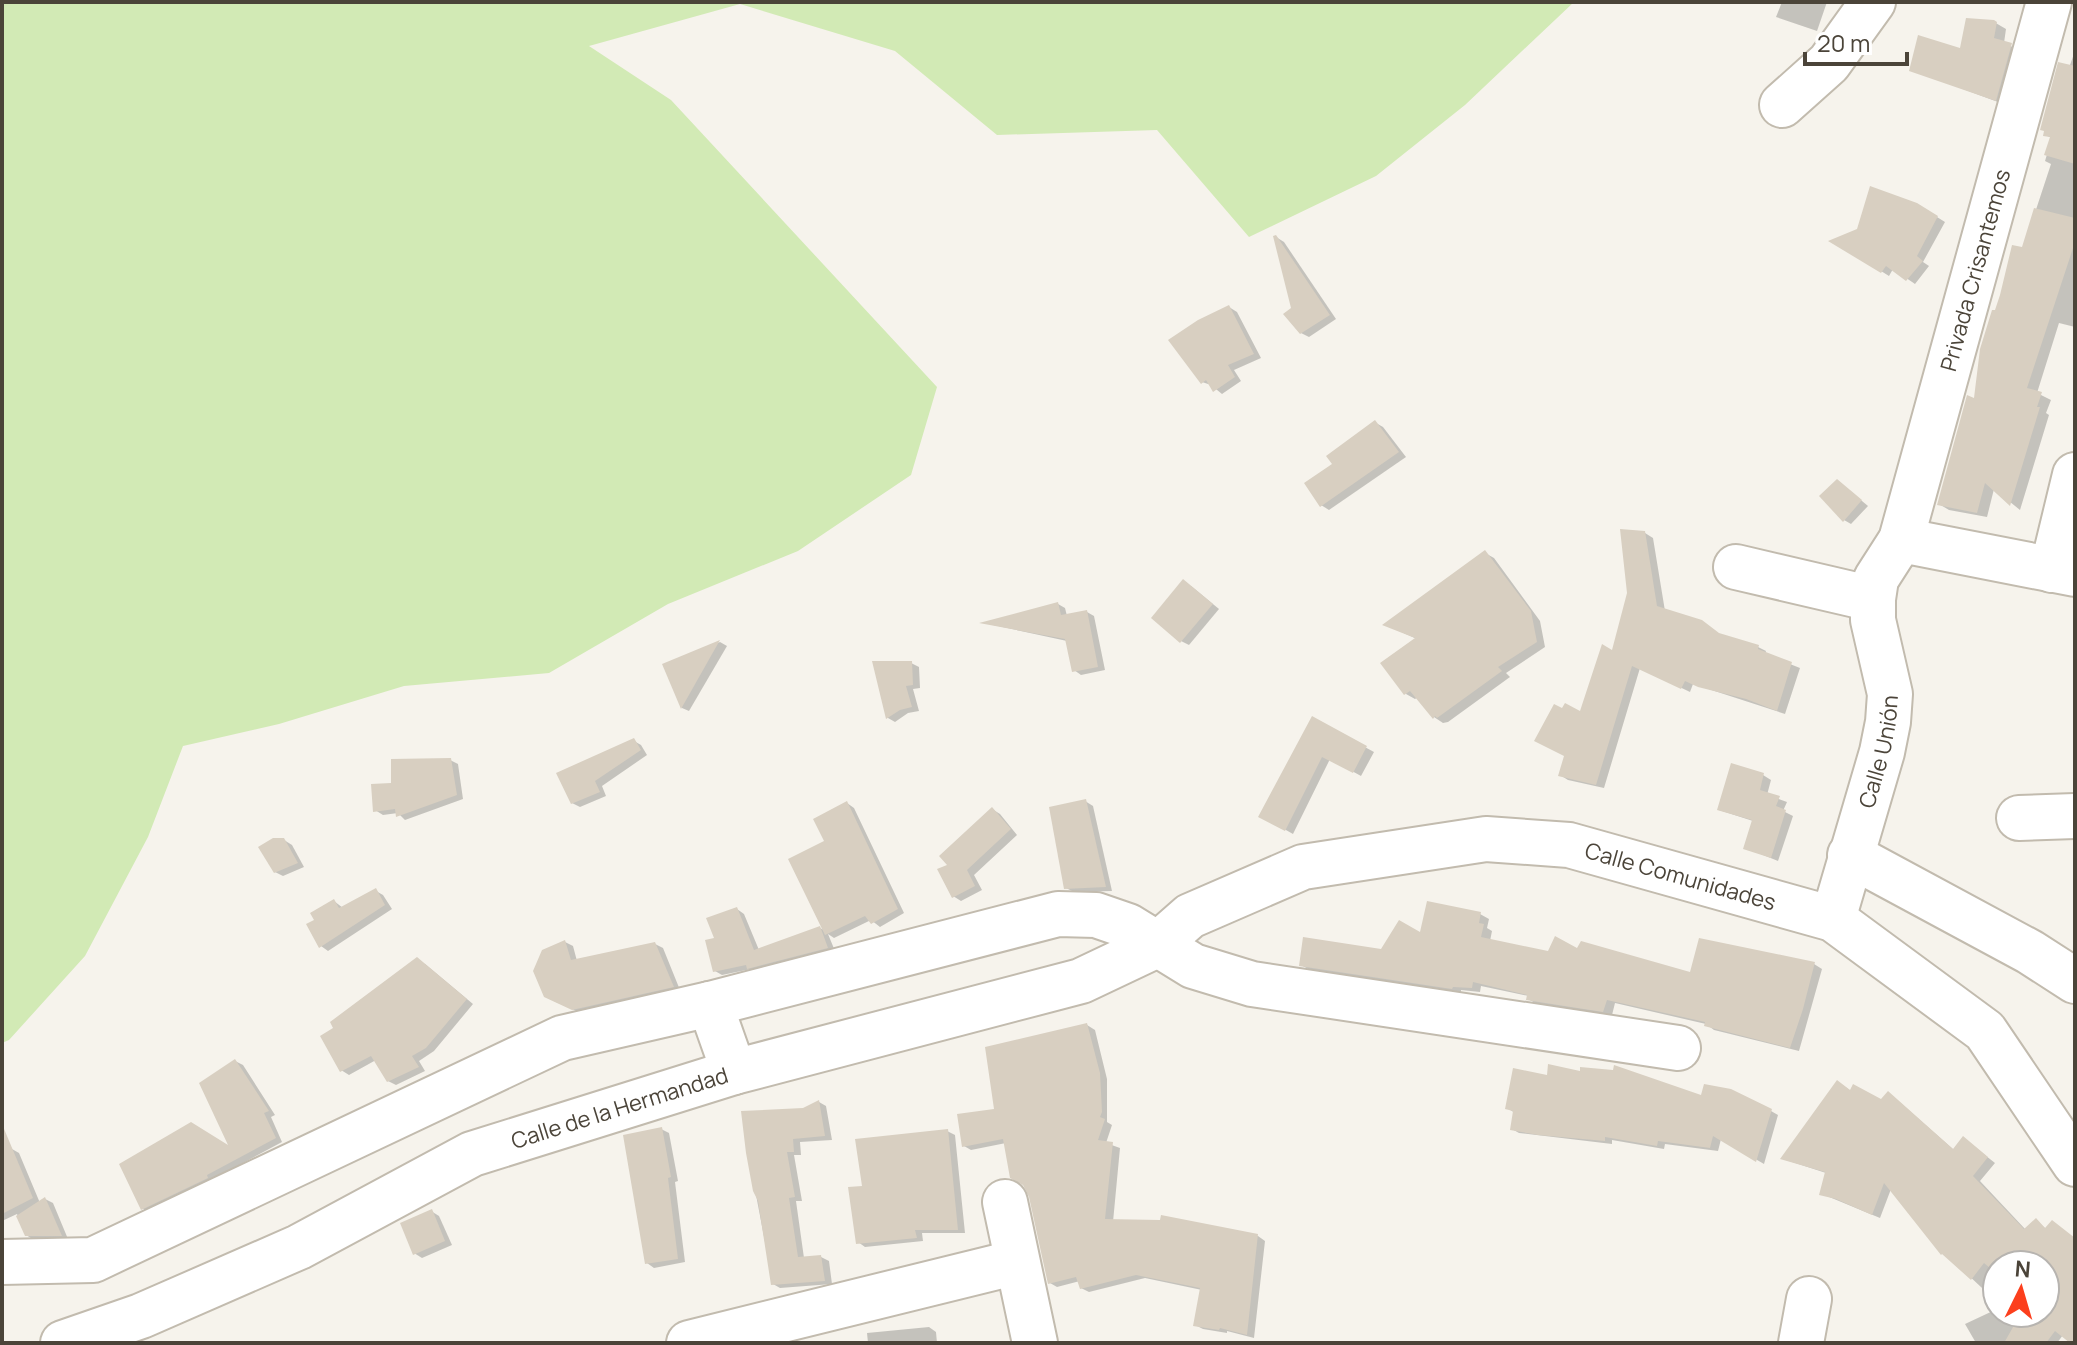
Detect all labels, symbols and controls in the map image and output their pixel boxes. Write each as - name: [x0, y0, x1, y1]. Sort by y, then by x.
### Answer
- scale bar: [1805, 16, 1907, 66]
- text: 20 m: [1817, 26, 1870, 59]
- street label: Privada Crisantemos: [1933, 166, 2017, 375]
- street label: Calle Unión: [1851, 694, 1905, 812]
- street label: Calle Comunidades: [1582, 835, 1779, 917]
- street label: Calle de la Hermandad: [507, 1060, 732, 1156]
- north arrow: [1981, 1249, 2061, 1329]
- text: N: [2014, 1253, 2032, 1285]

